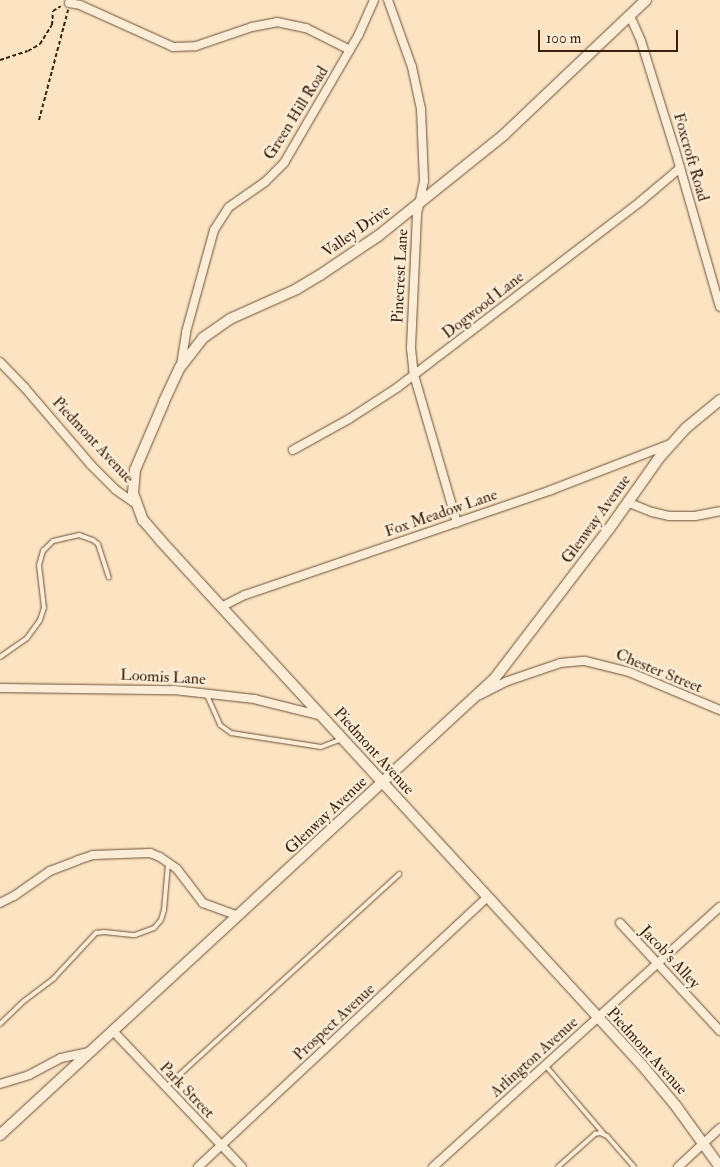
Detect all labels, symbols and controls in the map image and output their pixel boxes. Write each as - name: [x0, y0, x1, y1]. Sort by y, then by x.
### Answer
- scale bar: [540, 20, 680, 52]
- text: 100 m: [546, 29, 581, 48]
- street label: Green Hill Road: [260, 63, 332, 163]
- street label: Foxcroft Road: [669, 110, 713, 204]
- street label: Valley Drive: [318, 201, 394, 261]
- street label: Pinecrest Lane: [388, 228, 412, 324]
- street label: Dogwood Lane: [438, 267, 528, 343]
- street label: Piedmont Avenue: [48, 393, 138, 487]
- street label: Glenway Avenue: [557, 471, 635, 567]
- street label: Fox Meadow Lane: [382, 485, 500, 541]
- street label: Chester Street: [613, 645, 705, 697]
- street label: Loomis Lane: [120, 665, 206, 689]
- street label: Piedmont Avenue: [330, 703, 418, 799]
- street label: Glenway Avenue: [281, 772, 371, 858]
- street label: Jacob's Alley: [636, 921, 704, 993]
- street label: Prospect Avenue: [289, 979, 379, 1065]
- street label: Piedmont Avenue: [603, 1003, 691, 1099]
- street label: Arlington Avenue: [486, 1013, 582, 1101]
- street label: Park Street: [155, 1058, 219, 1122]

